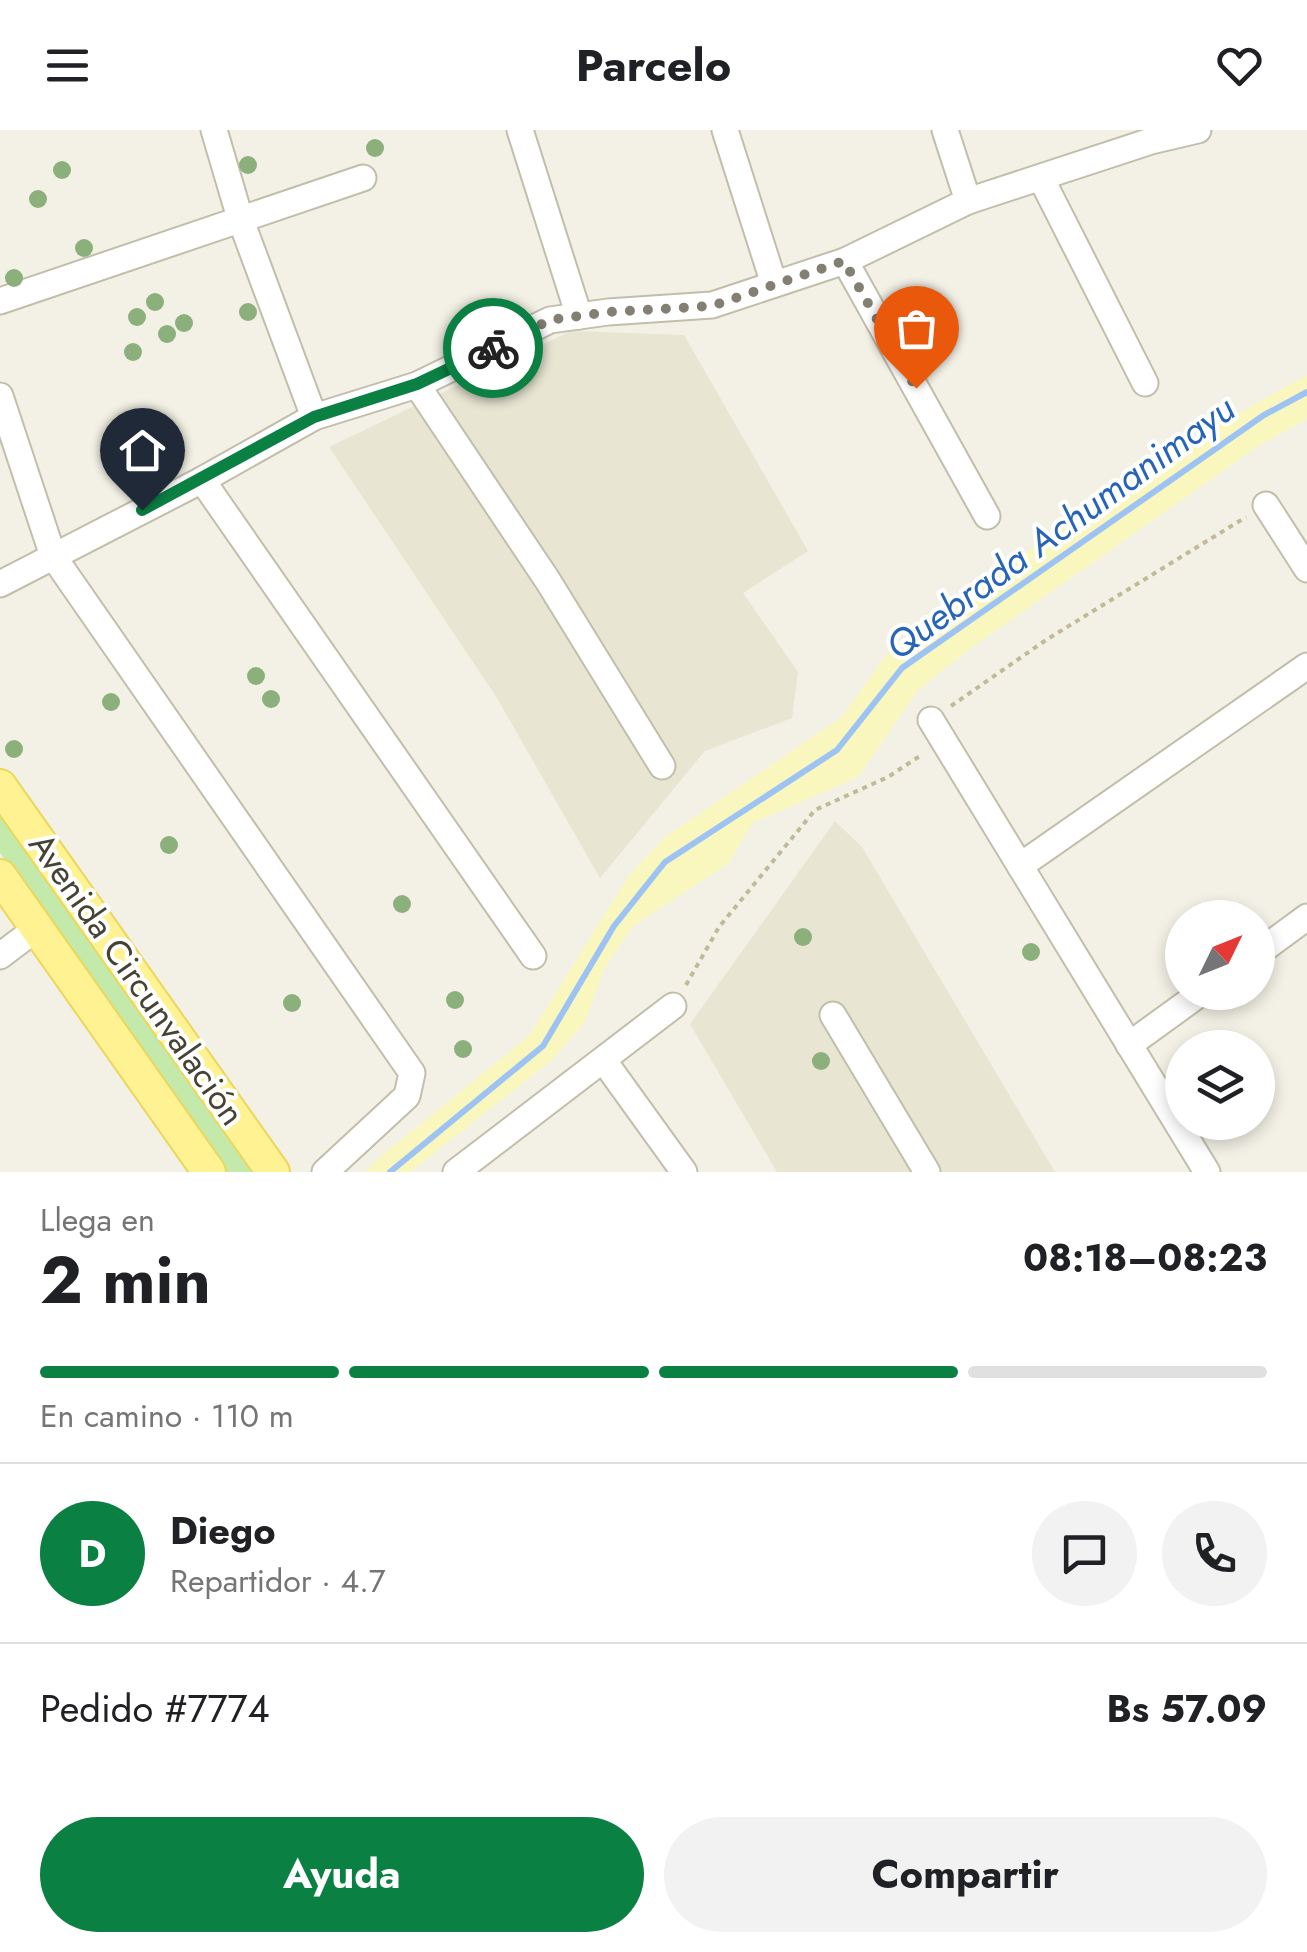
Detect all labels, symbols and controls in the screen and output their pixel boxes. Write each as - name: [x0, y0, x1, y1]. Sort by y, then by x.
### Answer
- text: Parcelo: [576, 33, 731, 98]
- icon: menu: [40, 38, 95, 93]
- icon: heart: [1212, 38, 1267, 93]
- pin: [874, 286, 959, 389]
- courier: [443, 298, 543, 398]
- icon: bag: [889, 301, 944, 356]
- icon: bike: [466, 321, 521, 376]
- water label: Quebrada Achumanimayu: [874, 381, 1246, 673]
- pin: [100, 408, 185, 511]
- icon: home: [115, 423, 170, 478]
- street label: Avenida Circunvalación: [17, 822, 257, 1136]
- north arrow: [1165, 900, 1275, 1010]
- map controls: [1165, 900, 1275, 1140]
- button: layers: [1165, 1030, 1275, 1140]
- text: Llega en: [40, 1197, 155, 1243]
- text: 08:18–08:23: [1023, 1230, 1267, 1285]
- text: 2 min: [40, 1233, 211, 1327]
- text: En camino · 110 m: [40, 1393, 294, 1439]
- button: chat: [1032, 1501, 1137, 1606]
- button: phone: [1162, 1501, 1267, 1606]
- text: Diego: [170, 1503, 276, 1558]
- text: D: [79, 1526, 106, 1581]
- text: Repartidor · 4.7: [170, 1558, 386, 1604]
- text: Pedido #7774: [40, 1681, 270, 1736]
- text: Bs 57.09: [1107, 1681, 1267, 1736]
- button: Ayuda: [40, 1817, 644, 1932]
- button: Compartir: [664, 1817, 1267, 1932]

